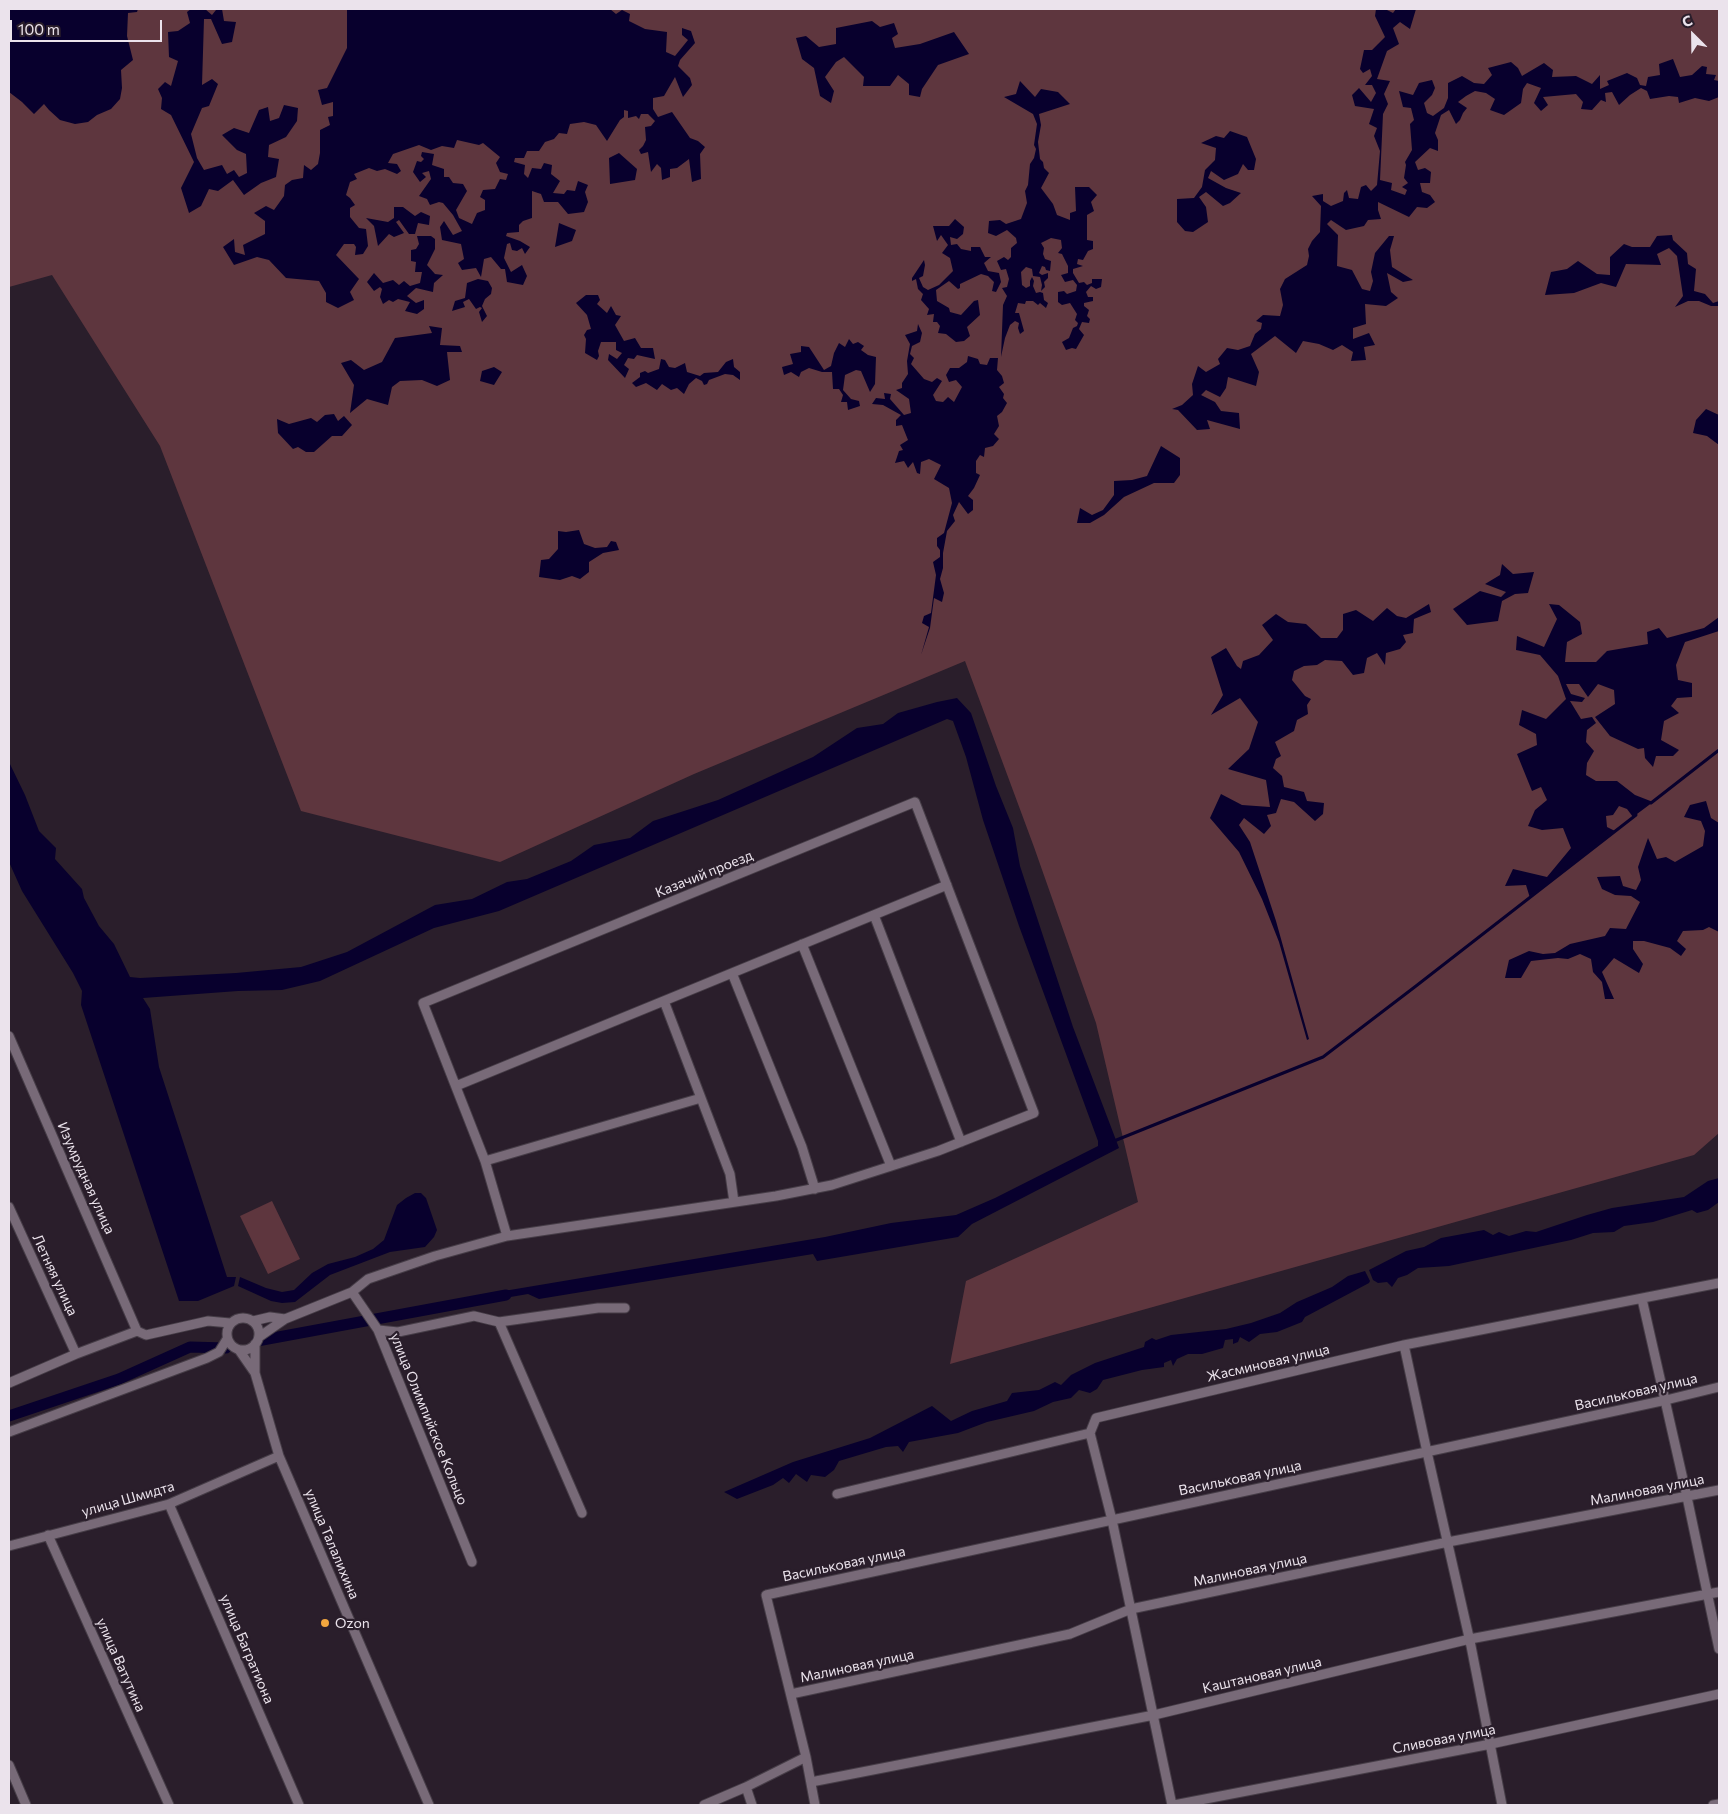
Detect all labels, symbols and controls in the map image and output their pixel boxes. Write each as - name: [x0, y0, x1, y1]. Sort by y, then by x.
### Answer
- scale bar: [12, 10, 165, 42]
- north arrow: [1668, 10, 1718, 60]
- text: С: [1679, 11, 1695, 30]
- text: 100 m: [18, 20, 60, 38]
- street label: Казачий проезд: [653, 847, 755, 901]
- street label: Изумрудная улица: [54, 1119, 118, 1237]
- street label: Летняя улица: [29, 1232, 81, 1318]
- street label: улица Олимпийское Кольцо: [387, 1331, 471, 1507]
- street label: Жасминовая улица: [1205, 1341, 1331, 1385]
- street label: Васильковая улица: [1573, 1370, 1699, 1414]
- street label: Васильковая улица: [1177, 1457, 1303, 1499]
- street label: Малиновая улица: [1588, 1471, 1706, 1509]
- street label: улица Шмидта: [80, 1478, 176, 1520]
- street label: улица Талалихина: [301, 1486, 363, 1602]
- street label: Васильковая улица: [781, 1543, 907, 1585]
- street label: Малиновая улица: [1192, 1550, 1308, 1590]
- street label: улица Багратиона: [216, 1592, 278, 1706]
- street label: улица Ватутина: [93, 1615, 149, 1715]
- place label: Ozon: [335, 1615, 370, 1631]
- marker: Ozon: [319, 1617, 331, 1629]
- street label: Малиновая улица: [799, 1646, 915, 1686]
- street label: Каштановая улица: [1201, 1653, 1323, 1697]
- street label: Сливовая улица: [1391, 1721, 1497, 1757]

